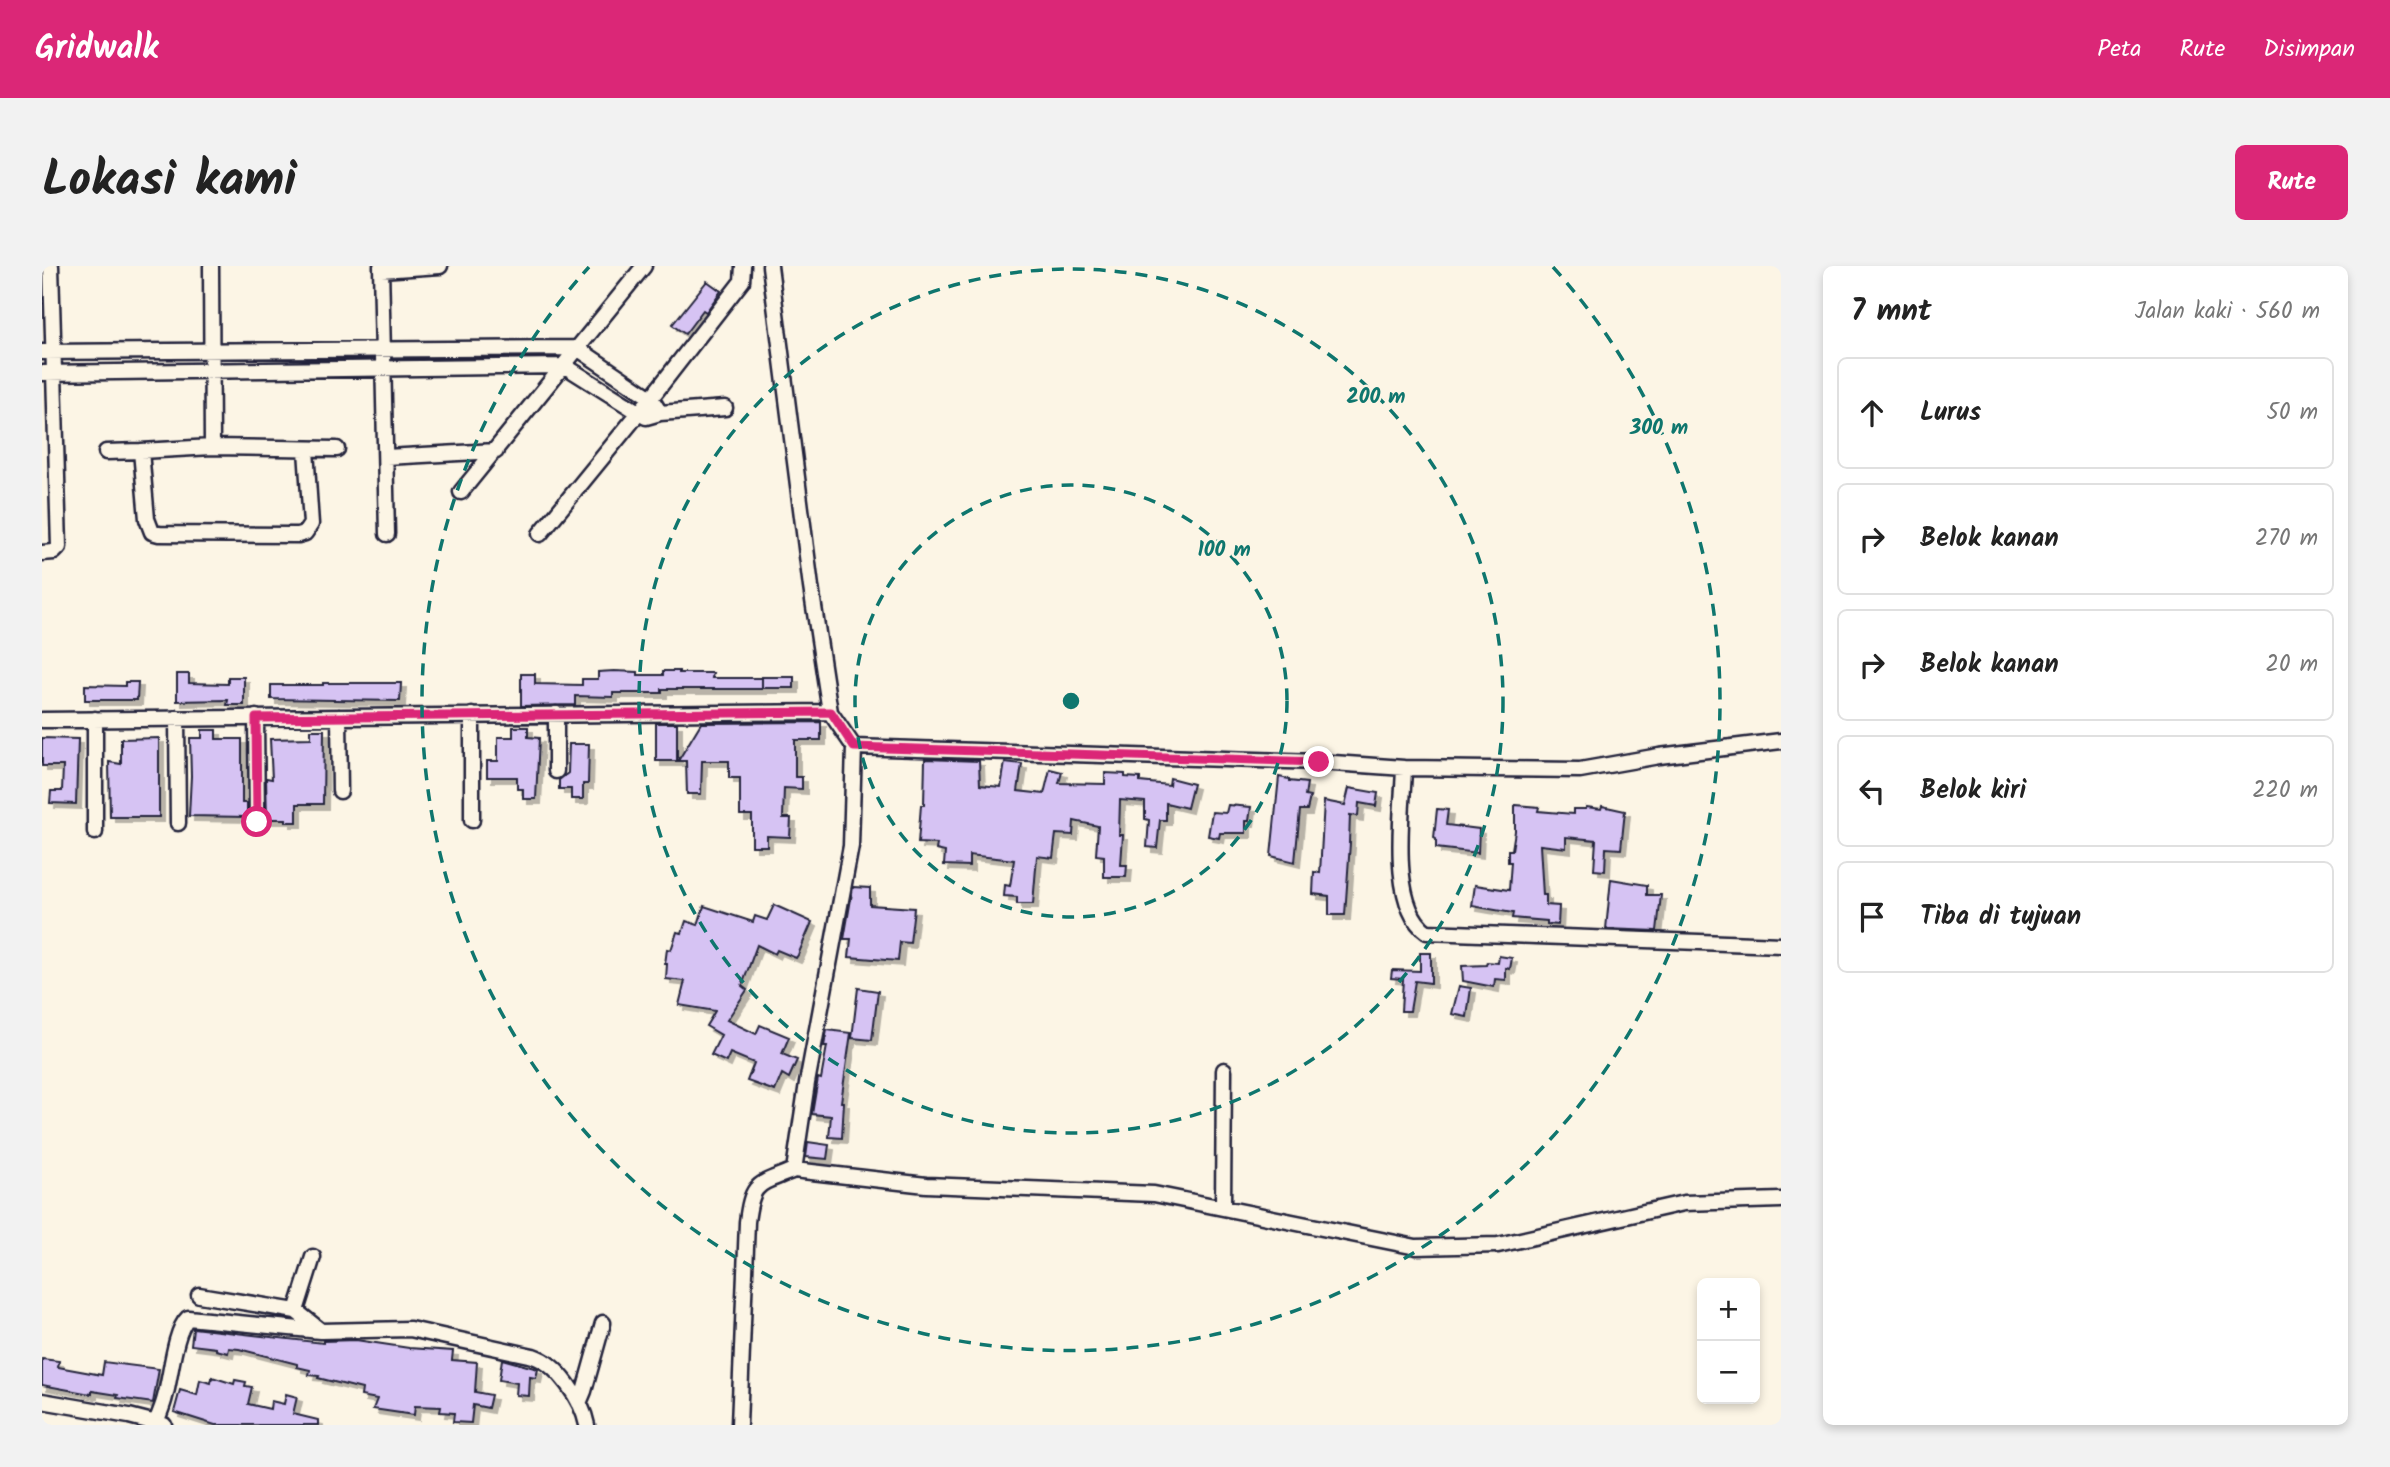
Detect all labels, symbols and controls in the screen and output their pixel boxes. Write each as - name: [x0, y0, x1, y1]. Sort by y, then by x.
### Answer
- text: Gridwalk: [35, 23, 158, 76]
- text: Peta: [2097, 30, 2142, 69]
- text: Rute: [2180, 30, 2225, 69]
- text: Disimpan: [2263, 30, 2355, 69]
- text: Lokasi kami: [42, 143, 297, 221]
- button: Rute: [2235, 145, 2348, 220]
- text: 7 mnt: [1851, 288, 1931, 336]
- text: Jalan kaki · 560 m: [2135, 294, 2320, 330]
- text: 200 m: [1346, 381, 1406, 414]
- text: Lurus: [1920, 392, 1981, 434]
- icon: ahead: [1853, 394, 1891, 432]
- text: 50 m: [2267, 395, 2318, 431]
- text: 300 m: [1629, 412, 1688, 445]
- text: Belok kanan: [1920, 518, 2059, 560]
- icon: right: [1853, 520, 1891, 558]
- text: 270 m: [2255, 521, 2318, 557]
- text: 100 m: [1197, 534, 1251, 567]
- text: Belok kanan: [1920, 644, 2059, 686]
- icon: right: [1853, 646, 1891, 684]
- text: 20 m: [2266, 647, 2318, 683]
- centre of rings: [1059, 689, 1083, 713]
- route end: [1303, 746, 1334, 777]
- text: Belok kiri: [1920, 770, 2026, 812]
- icon: left: [1853, 772, 1891, 810]
- text: 220 m: [2252, 773, 2318, 809]
- route start: [241, 806, 272, 837]
- text: Tiba di tujuan: [1920, 896, 2081, 938]
- icon: arrive: [1853, 898, 1891, 936]
- map controls: [1697, 1278, 1760, 1404]
- button: +: [1697, 1278, 1760, 1341]
- button: −: [1697, 1341, 1760, 1404]

